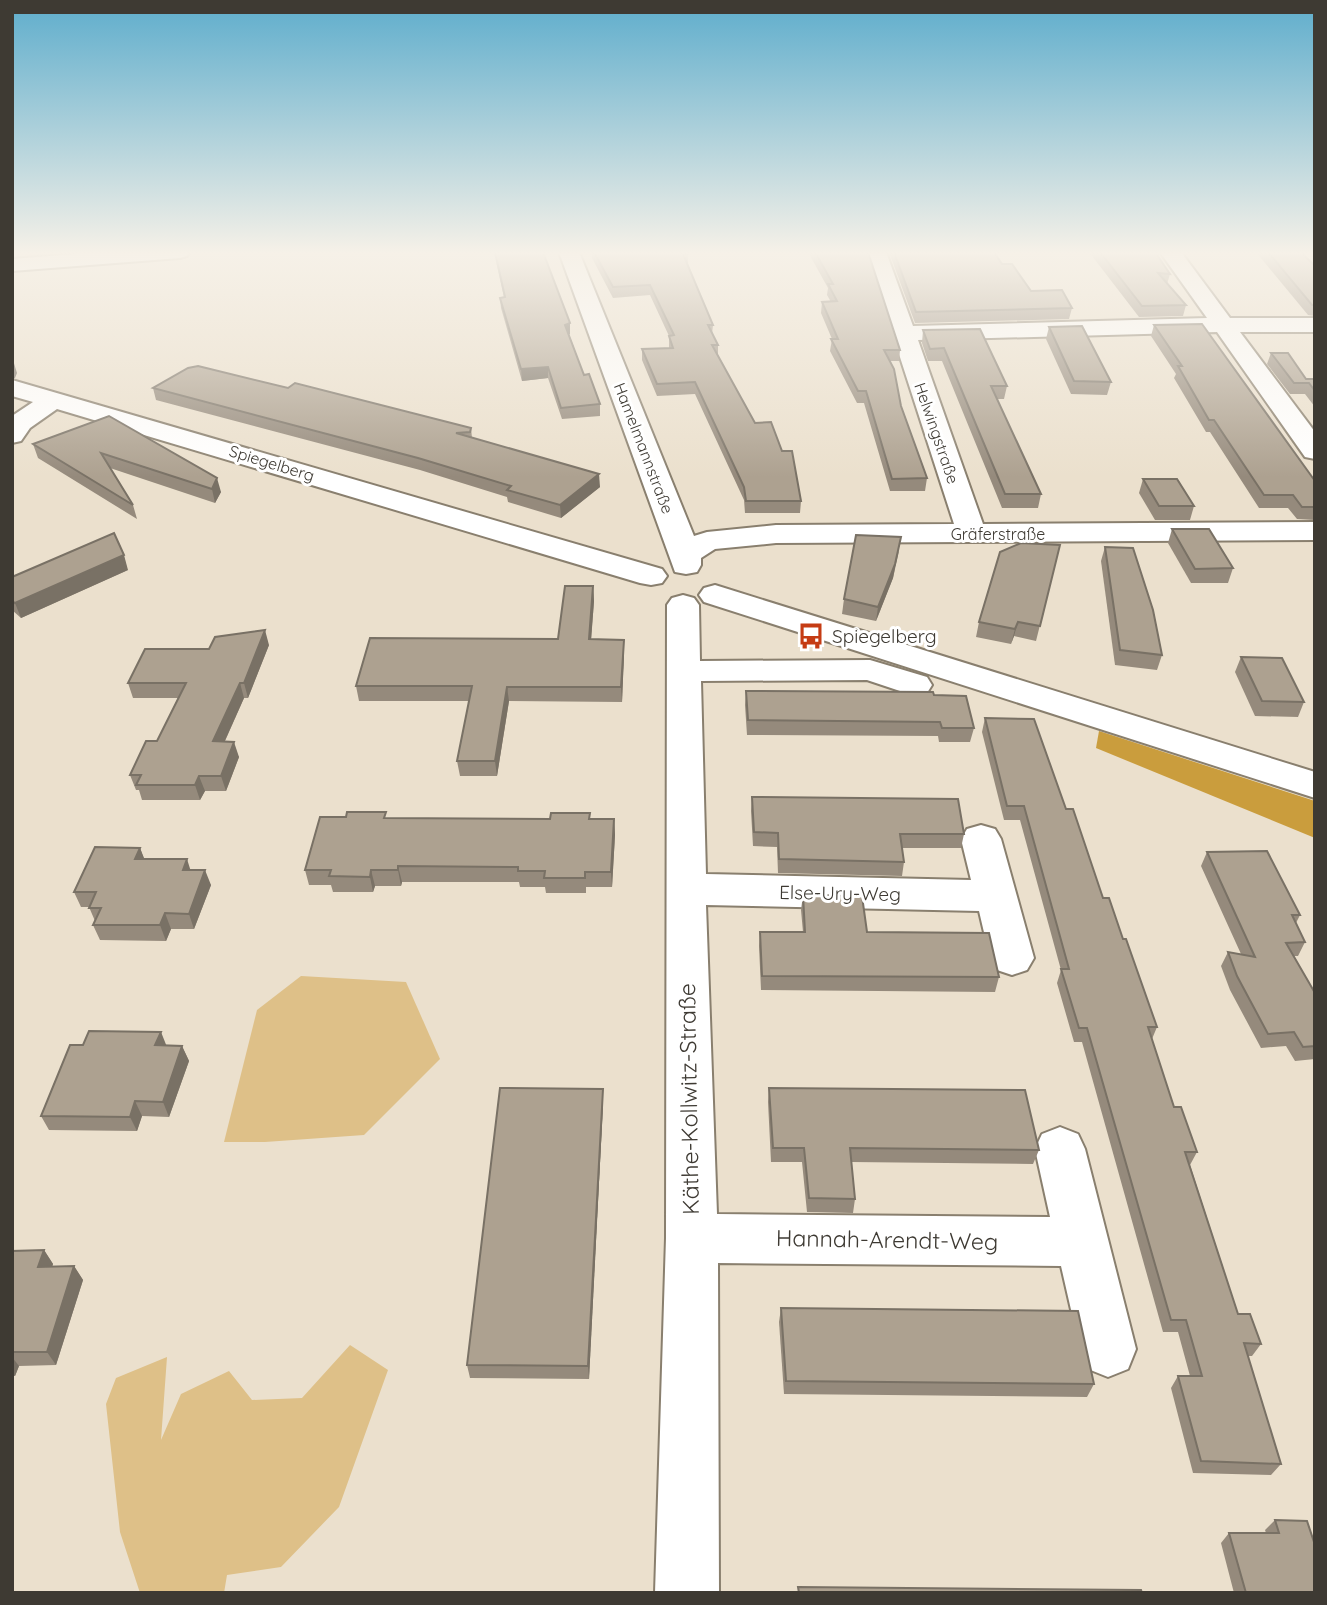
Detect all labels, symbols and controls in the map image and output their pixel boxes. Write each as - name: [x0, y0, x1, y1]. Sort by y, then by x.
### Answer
- street label: Hamelmannstraße: [610, 380, 678, 516]
- street label: Helwingstraße: [910, 380, 964, 486]
- street label: Spiegelberg: [227, 441, 317, 485]
- street label: Gräferstraße: [951, 524, 1045, 544]
- bus stop icon: Spiegelberg: [796, 621, 826, 651]
- place label: Spiegelberg: [832, 624, 937, 648]
- street label: Else-Ury-Weg: [779, 880, 901, 906]
- street label: Käthe-Kollwitz-Straße: [672, 983, 705, 1215]
- street label: Hannah-Arendt-Weg: [776, 1223, 998, 1256]

